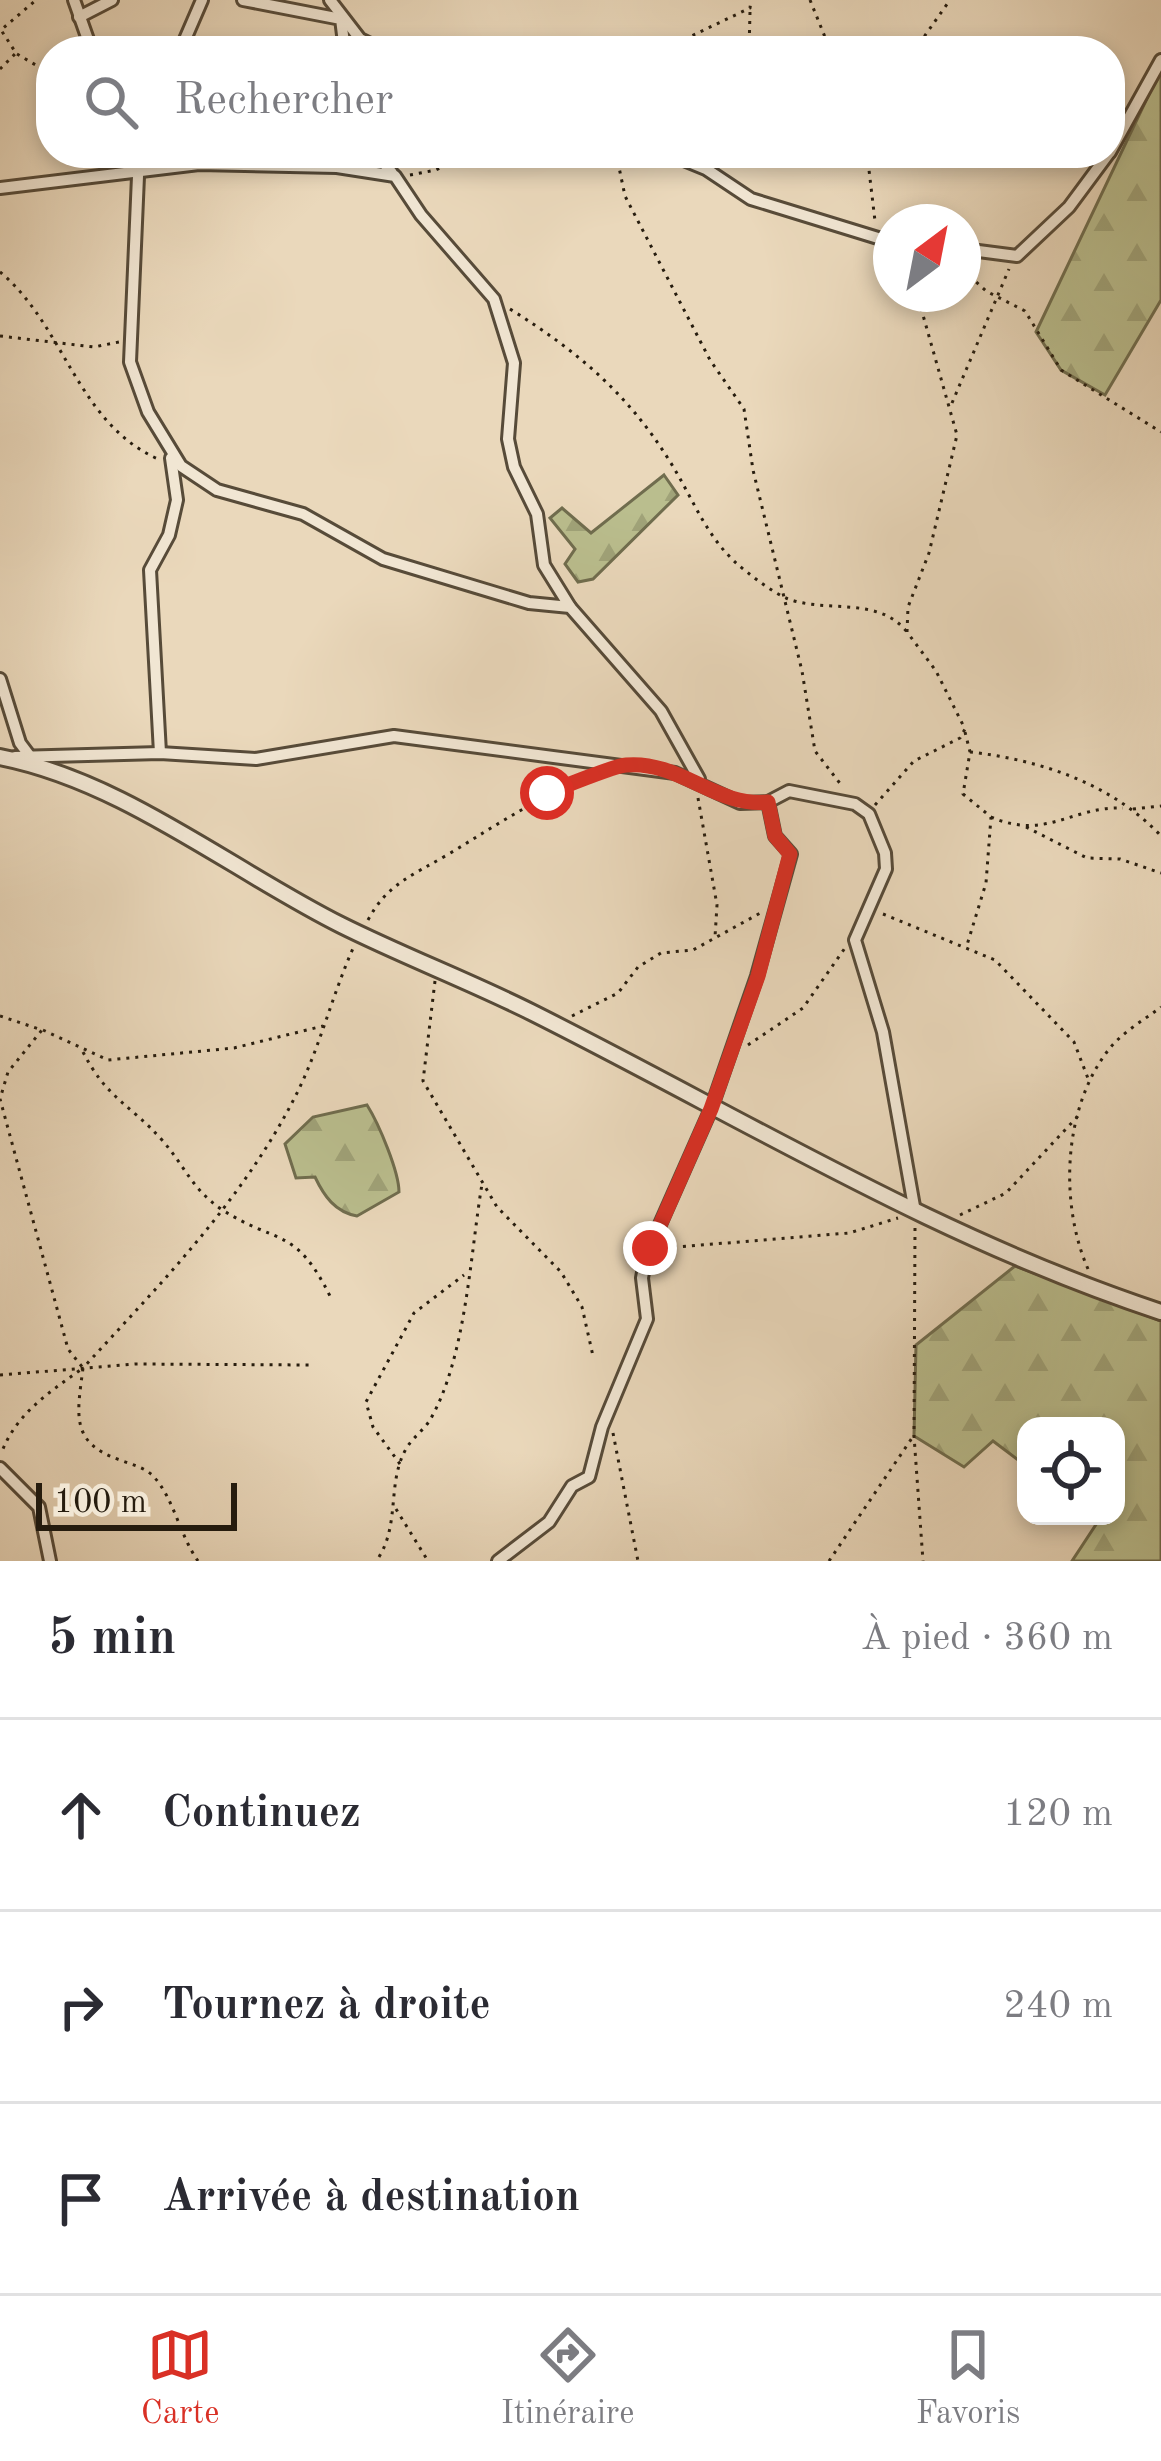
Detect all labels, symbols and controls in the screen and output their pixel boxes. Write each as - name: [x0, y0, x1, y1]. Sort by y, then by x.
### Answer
- search box: [36, 36, 1125, 168]
- icon: search: [78, 69, 144, 135]
- text: Rechercher: [174, 79, 393, 124]
- north arrow: [873, 204, 981, 312]
- route start: [520, 766, 574, 820]
- route end: [623, 1221, 677, 1275]
- map controls: [1017, 1417, 1125, 1525]
- button: locate: [1017, 1417, 1125, 1525]
- scale bar: [36, 1477, 237, 1530]
- text: 100 m: [54, 1487, 147, 1520]
- text: 5 min: [48, 1614, 176, 1665]
- text: À pied · 360 m: [861, 1619, 1113, 1658]
- icon: ahead: [48, 1782, 114, 1848]
- text: Continuez: [162, 1792, 361, 1837]
- text: 120 m: [1003, 1795, 1113, 1834]
- icon: right: [48, 1974, 114, 2040]
- text: Tournez à droite: [162, 1984, 491, 2029]
- text: 240 m: [1003, 1987, 1113, 2026]
- icon: arrive: [48, 2166, 114, 2232]
- text: Arrivée à destination: [162, 2176, 580, 2221]
- tab: Carte: [141, 2322, 219, 2435]
- tab: Itinéraire: [501, 2322, 635, 2435]
- tab: Favoris: [916, 2322, 1020, 2435]

